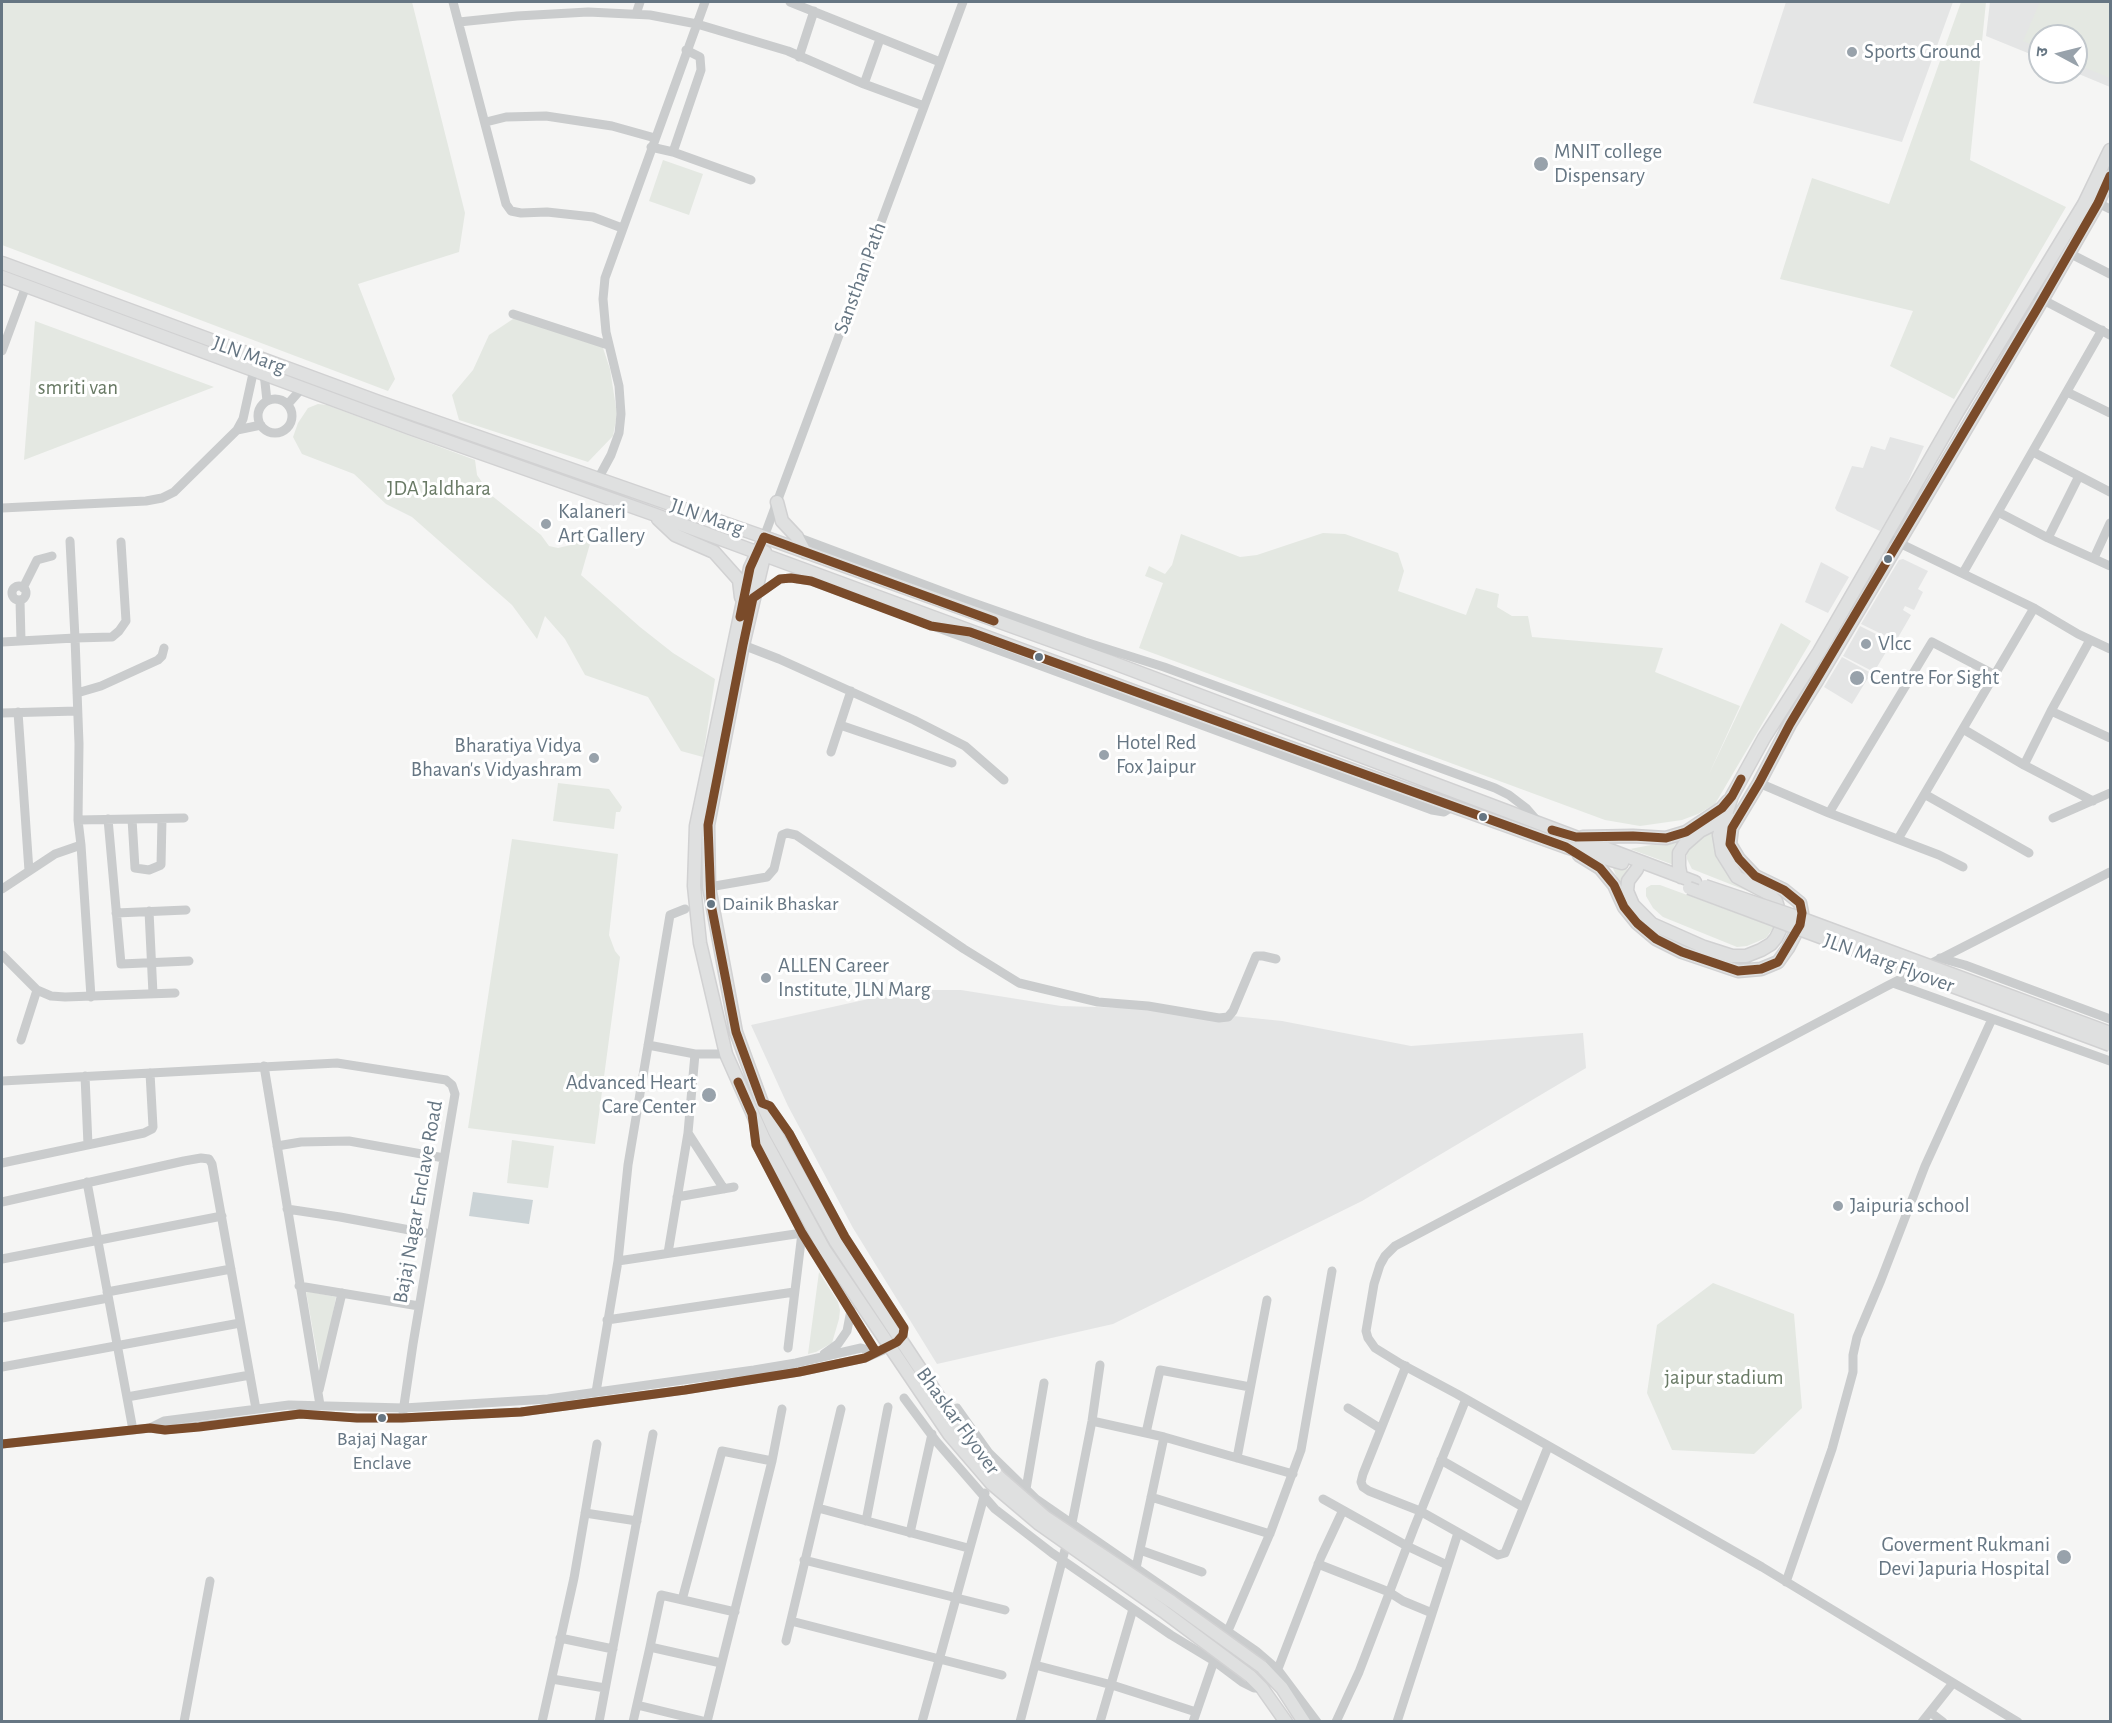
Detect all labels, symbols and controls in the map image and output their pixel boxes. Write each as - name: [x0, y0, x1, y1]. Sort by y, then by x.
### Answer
- north arrow: [2028, 24, 2088, 84]
- place label: Sports Ground: [1864, 39, 1981, 65]
- marker: Sports Ground: [1845, 45, 1859, 59]
- text: उ: [2034, 46, 2051, 58]
- place label: MNIT college Dispensary: [1554, 139, 1662, 189]
- marker: MNIT college Dispensary: [1532, 155, 1550, 173]
- street label: Sansthan Path: [828, 219, 892, 337]
- street label: JLN Marg: [209, 330, 289, 380]
- park label: smriti van: [38, 375, 118, 401]
- park label: JDA Jaldhara: [387, 476, 491, 502]
- street label: JLN Marg: [667, 493, 747, 541]
- place label: Kalaneri Art Gallery: [558, 499, 645, 549]
- marker: Kalaneri Art Gallery: [539, 517, 553, 531]
- unlabelled marker: [1882, 553, 1894, 565]
- place label: Vlcc: [1878, 631, 1911, 657]
- marker: Vlcc: [1859, 637, 1873, 651]
- unlabelled marker: [1033, 651, 1045, 663]
- place label: Centre For Sight: [1870, 665, 1999, 691]
- marker: Centre For Sight: [1848, 669, 1866, 687]
- place label: Hotel Red Fox Jaipur: [1116, 730, 1196, 780]
- place label: Bharatiya Vidya Bhavan's Vidyashram: [411, 733, 582, 783]
- marker: Hotel Red Fox Jaipur: [1097, 748, 1111, 762]
- marker: Bharatiya Vidya Bhavan's Vidyashram: [587, 751, 601, 765]
- unlabelled marker: [1477, 811, 1489, 823]
- place label: Dainik Bhaskar: [722, 892, 839, 916]
- marker: Dainik Bhaskar: [705, 898, 717, 910]
- street label: JLN Marg Flyover: [1820, 928, 1958, 998]
- place label: ALLEN Career Institute, JLN Marg: [778, 953, 931, 1003]
- marker: ALLEN Career Institute, JLN Marg: [759, 971, 773, 985]
- place label: Advanced Heart Care Center: [566, 1070, 696, 1120]
- marker: Advanced Heart Care Center: [700, 1086, 718, 1104]
- street label: Bajaj Nagar Enclave Road: [388, 1099, 448, 1305]
- place label: Jaipuria school: [1850, 1193, 1970, 1219]
- marker: Jaipuria school: [1831, 1199, 1845, 1213]
- street label: Bhaskar Flyover: [911, 1362, 1005, 1480]
- park label: jaipur stadium: [1664, 1365, 1784, 1391]
- marker: Bajaj Nagar Enclave: [376, 1412, 388, 1424]
- place label: Bajaj Nagar Enclave: [337, 1427, 427, 1474]
- place label: Goverment Rukmani Devi Japuria Hospital: [1878, 1532, 2050, 1582]
- marker: Goverment Rukmani Devi Japuria Hospital: [2055, 1548, 2073, 1566]

